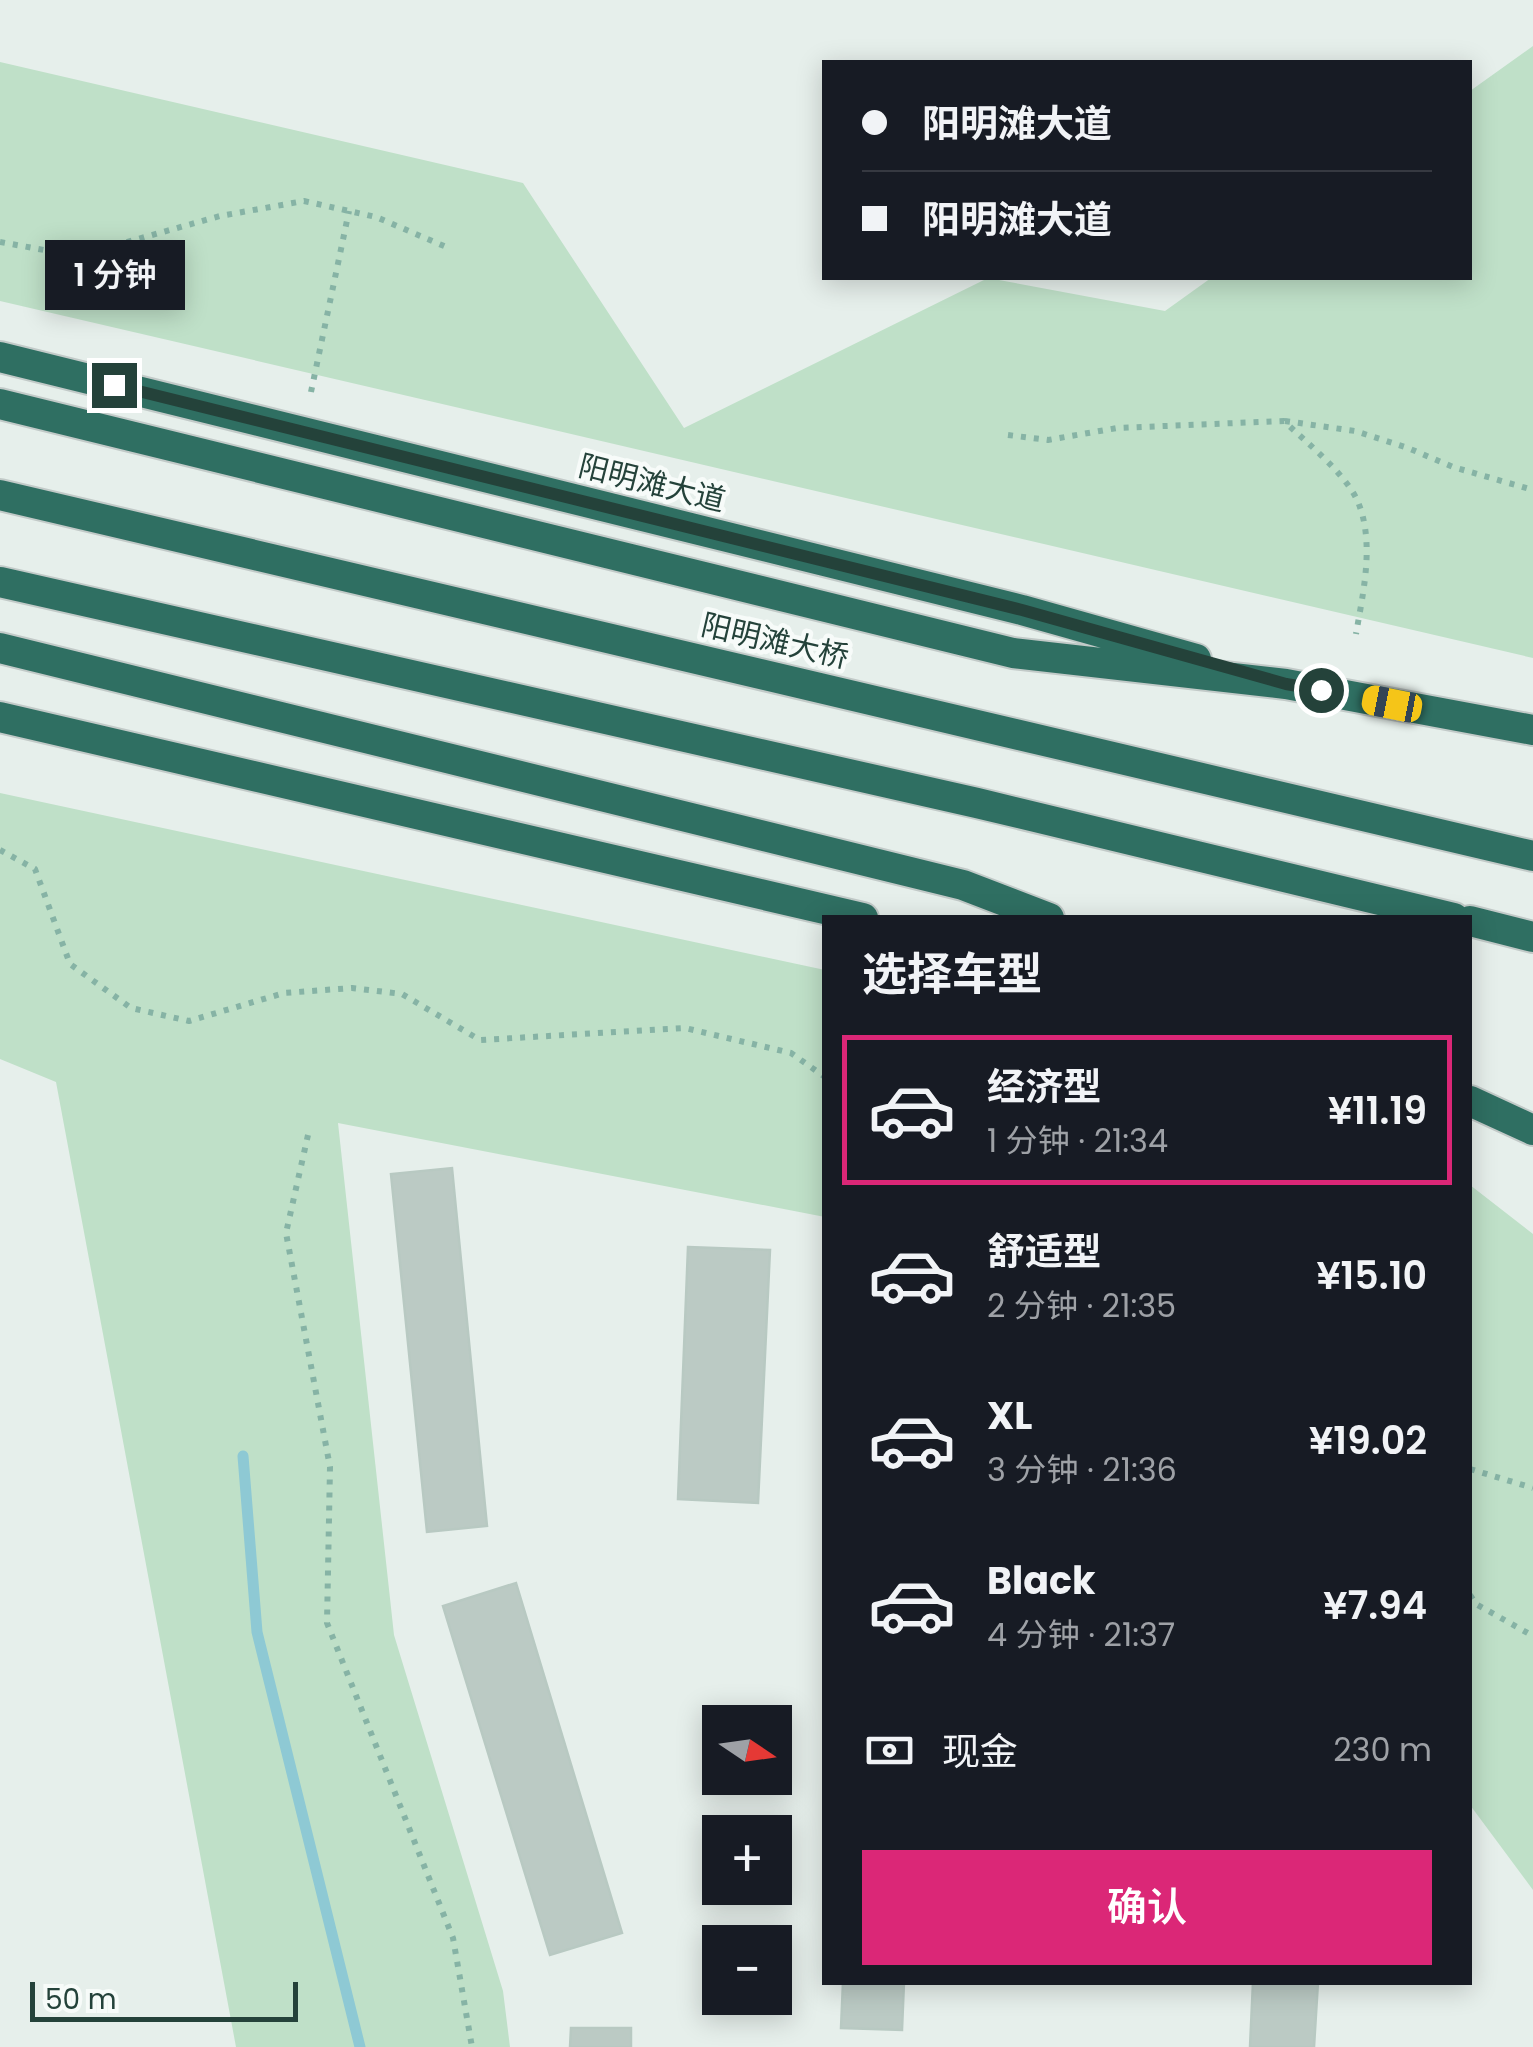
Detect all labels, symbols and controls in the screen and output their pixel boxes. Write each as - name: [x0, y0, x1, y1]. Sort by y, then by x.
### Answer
- text: 阳明滩大道: [922, 97, 1112, 150]
- text: 阳明滩大道: [922, 193, 1112, 246]
- callout: 1 分钟: [44, 240, 184, 310]
- text: 1 分钟: [73, 252, 157, 297]
- route end: [92, 363, 137, 408]
- street label: 阳明滩大道: [574, 444, 730, 522]
- street label: 阳明滩大桥: [697, 603, 853, 679]
- route start: [1299, 668, 1344, 713]
- car: [1360, 684, 1424, 724]
- text: 选择车型: [862, 943, 1042, 1006]
- text: 经济型: [987, 1060, 1101, 1113]
- icon: car: [867, 1065, 957, 1155]
- text: ¥11.19: [1328, 1084, 1427, 1137]
- text: 1 分钟 · 21:34: [987, 1118, 1168, 1163]
- text: 舒适型: [987, 1225, 1101, 1278]
- icon: car: [867, 1230, 957, 1320]
- text: ¥15.10: [1316, 1249, 1427, 1302]
- text: 2 分钟 · 21:35: [987, 1283, 1176, 1328]
- text: XL: [987, 1389, 1032, 1442]
- icon: car: [867, 1395, 957, 1485]
- text: ¥19.02: [1309, 1414, 1427, 1467]
- text: 3 分钟 · 21:36: [987, 1447, 1177, 1492]
- text: Black: [987, 1554, 1096, 1607]
- icon: car: [867, 1560, 957, 1650]
- text: ¥7.94: [1323, 1579, 1427, 1632]
- text: 4 分钟 · 21:37: [987, 1612, 1175, 1657]
- north arrow: [702, 1705, 792, 1795]
- map controls: [702, 1705, 792, 2015]
- icon: cash: [862, 1723, 917, 1778]
- text: 现金: [942, 1725, 1018, 1778]
- text: 230 m: [1333, 1727, 1432, 1772]
- button: +: [702, 1815, 792, 1905]
- button: 确认: [862, 1850, 1432, 1965]
- button: −: [702, 1925, 792, 2015]
- scale bar: [30, 1977, 298, 2022]
- text: 50 m: [45, 1980, 116, 2019]

